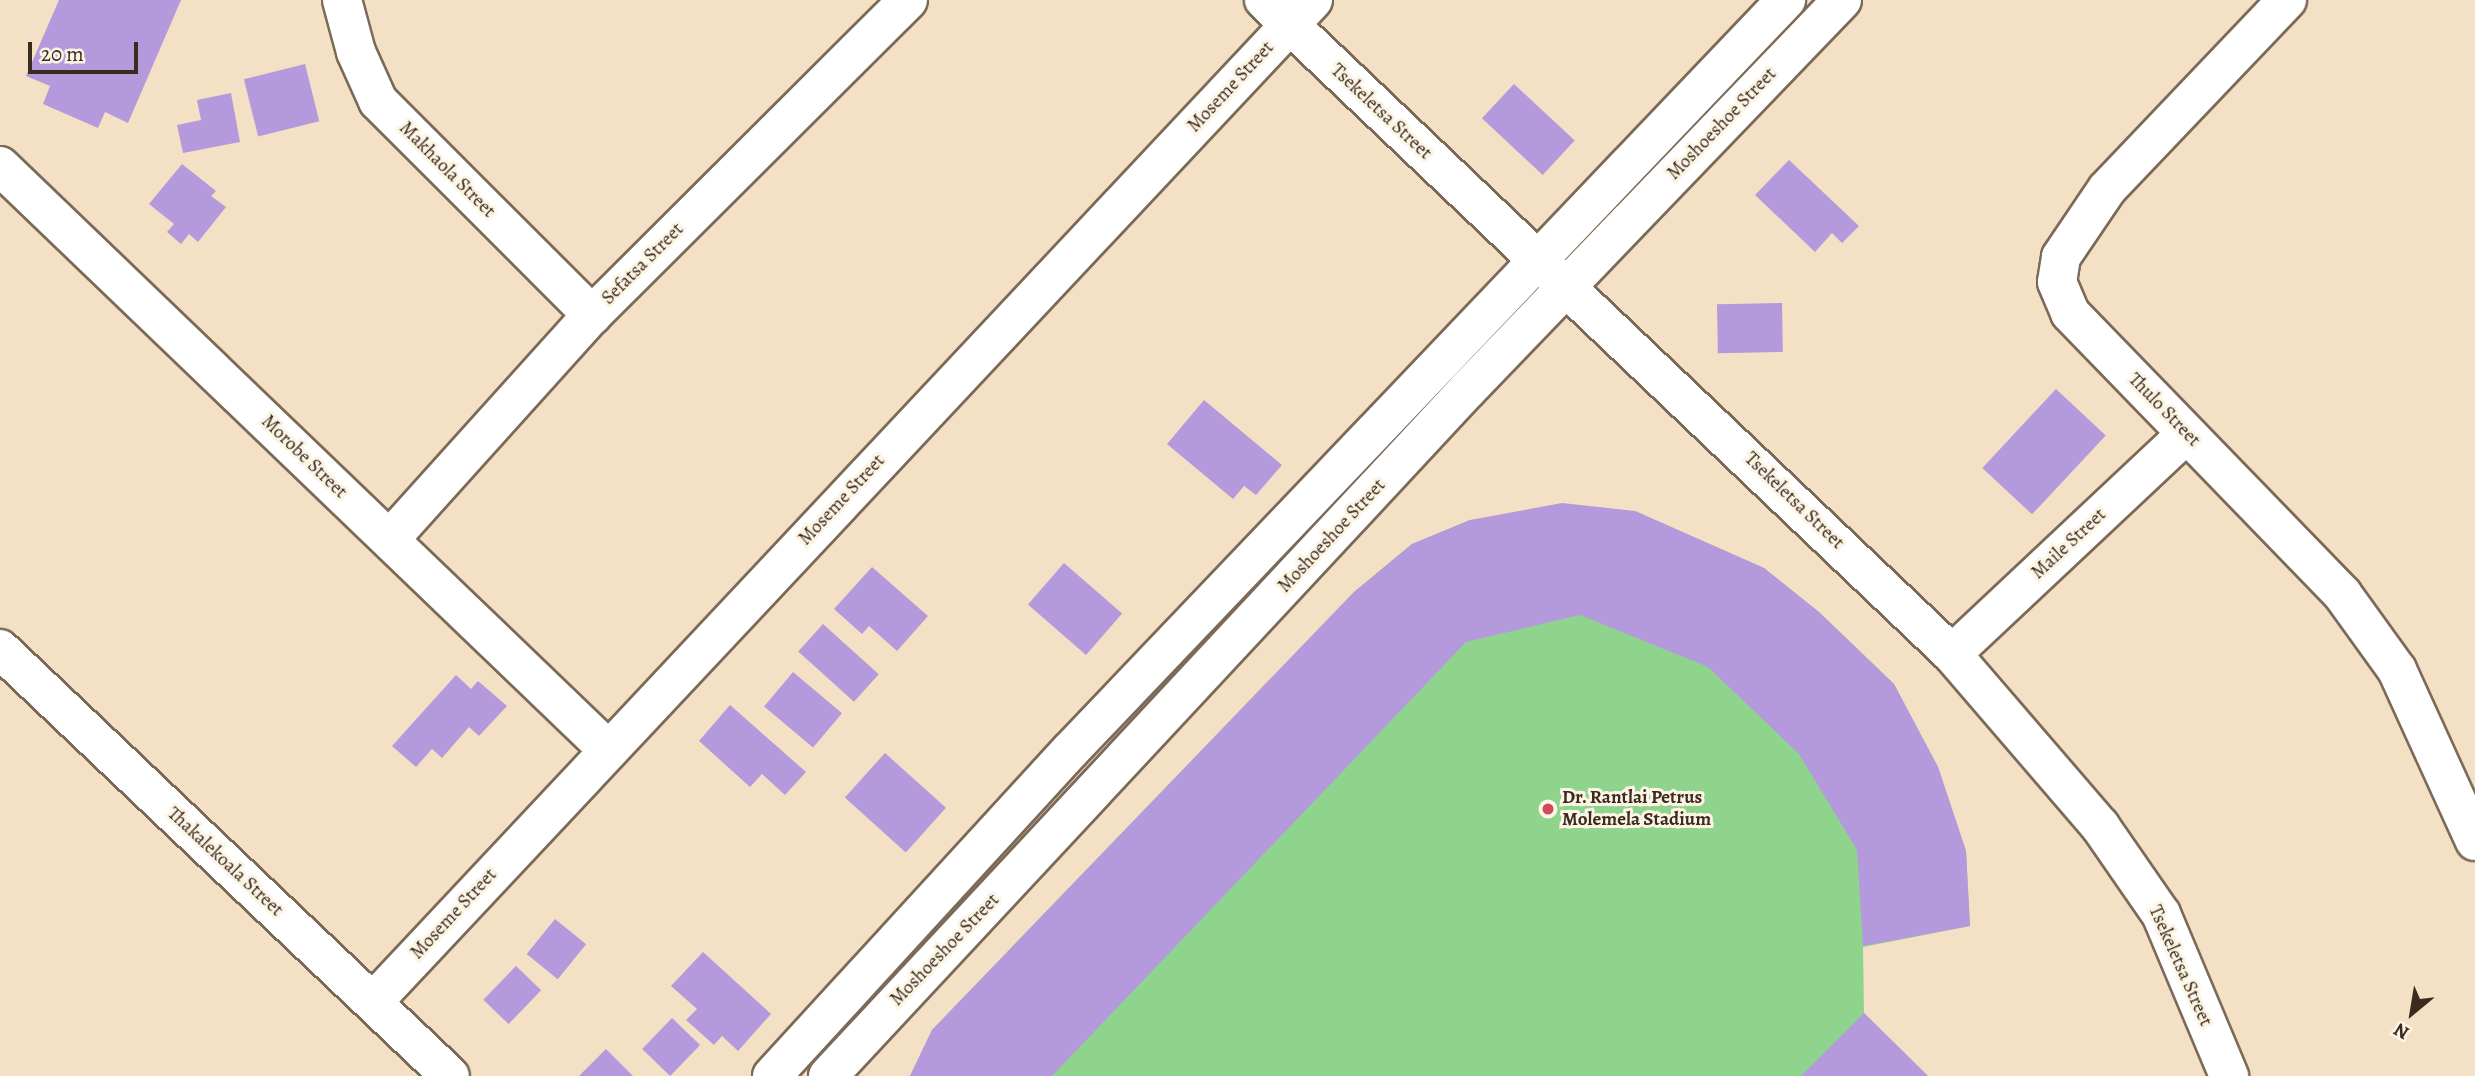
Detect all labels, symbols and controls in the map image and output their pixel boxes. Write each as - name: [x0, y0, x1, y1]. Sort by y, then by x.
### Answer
- scale bar: [32, 28, 142, 72]
- street label: Moseme Street: [1183, 37, 1279, 137]
- text: 20 m: [41, 40, 84, 68]
- street label: Tsekeletsa Street: [1326, 59, 1436, 165]
- street label: Moshoeshoe Street: [1663, 63, 1781, 185]
- street label: Makhaola Street: [394, 117, 500, 223]
- street label: Sefatsa Street: [597, 218, 689, 310]
- street label: Thulo Street: [2123, 368, 2205, 452]
- street label: Morobe Street: [256, 410, 352, 504]
- street label: Tsekeletsa Street: [1739, 448, 1849, 554]
- street label: Moseme Street: [794, 450, 890, 550]
- street label: Moshoeshoe Street: [1273, 474, 1391, 598]
- street label: Maile Street: [2027, 504, 2111, 584]
- place label: Dr. Rantlai Petrus Molemela Stadium: [1562, 787, 1711, 831]
- marker: Dr. Rantlai Petrus Molemela Stadium: [1540, 801, 1556, 817]
- street label: Thakalekoala Street: [162, 802, 288, 922]
- street label: Moseme Street: [406, 864, 502, 964]
- street label: Moshoeshoe Street: [886, 889, 1004, 1011]
- street label: Tsekeletsa Street: [2143, 902, 2217, 1030]
- north arrow: [2377, 978, 2447, 1048]
- text: N: [2389, 1016, 2414, 1046]

